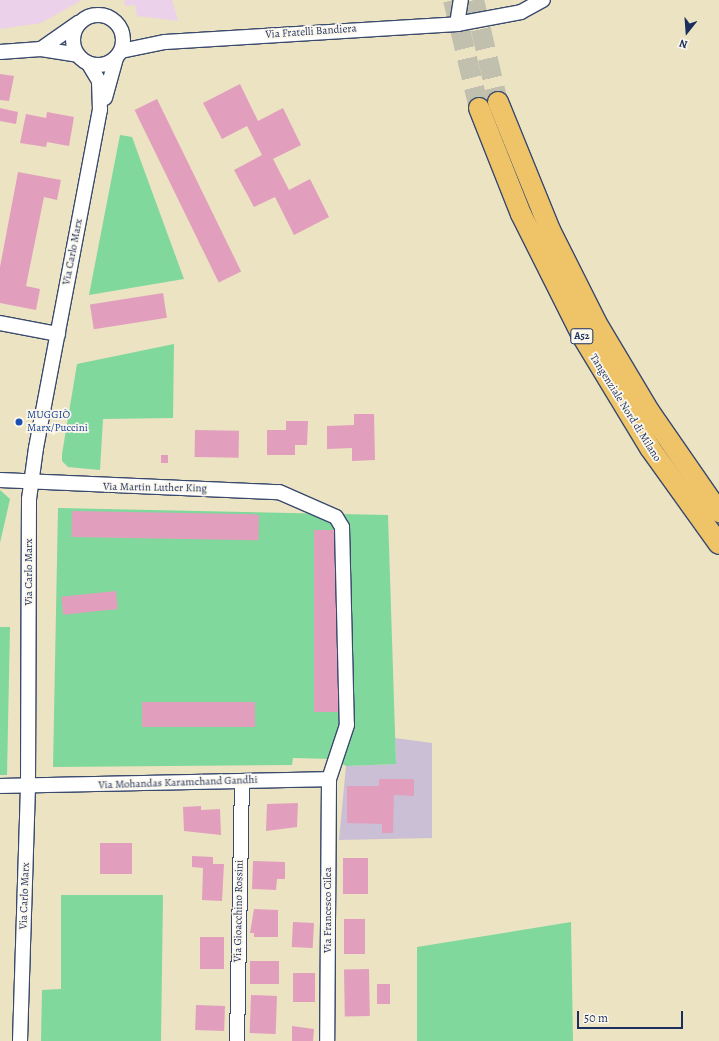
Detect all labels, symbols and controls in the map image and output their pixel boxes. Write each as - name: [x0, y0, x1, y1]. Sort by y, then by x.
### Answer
- north arrow: [667, 12, 707, 52]
- street label: Via Fratelli Bandiera: [265, 22, 357, 42]
- text: N: [677, 36, 689, 52]
- street label: Via Carlo Marx: [60, 218, 86, 286]
- road number: A52: [570, 328, 594, 344]
- street label: Tangenziale Nord di Milano: [586, 352, 664, 464]
- place label: MUGGIÒ Marx/Puccini: [27, 409, 88, 435]
- marker: MUGGIÒ Marx/Puccini: [14, 417, 24, 427]
- street label: Via Martin Luther King: [103, 480, 207, 496]
- street label: Via Carlo Marx: [22, 538, 36, 606]
- street label: Via Mohandas Karamchand Gandhi: [98, 774, 258, 792]
- street label: Via Gioacchino Rossini: [232, 860, 246, 962]
- street label: Via Carlo Marx: [17, 862, 33, 930]
- street label: Via Francesco Cilea: [321, 867, 335, 953]
- scale bar: [579, 1003, 685, 1029]
- text: 50 m: [584, 1010, 608, 1026]

